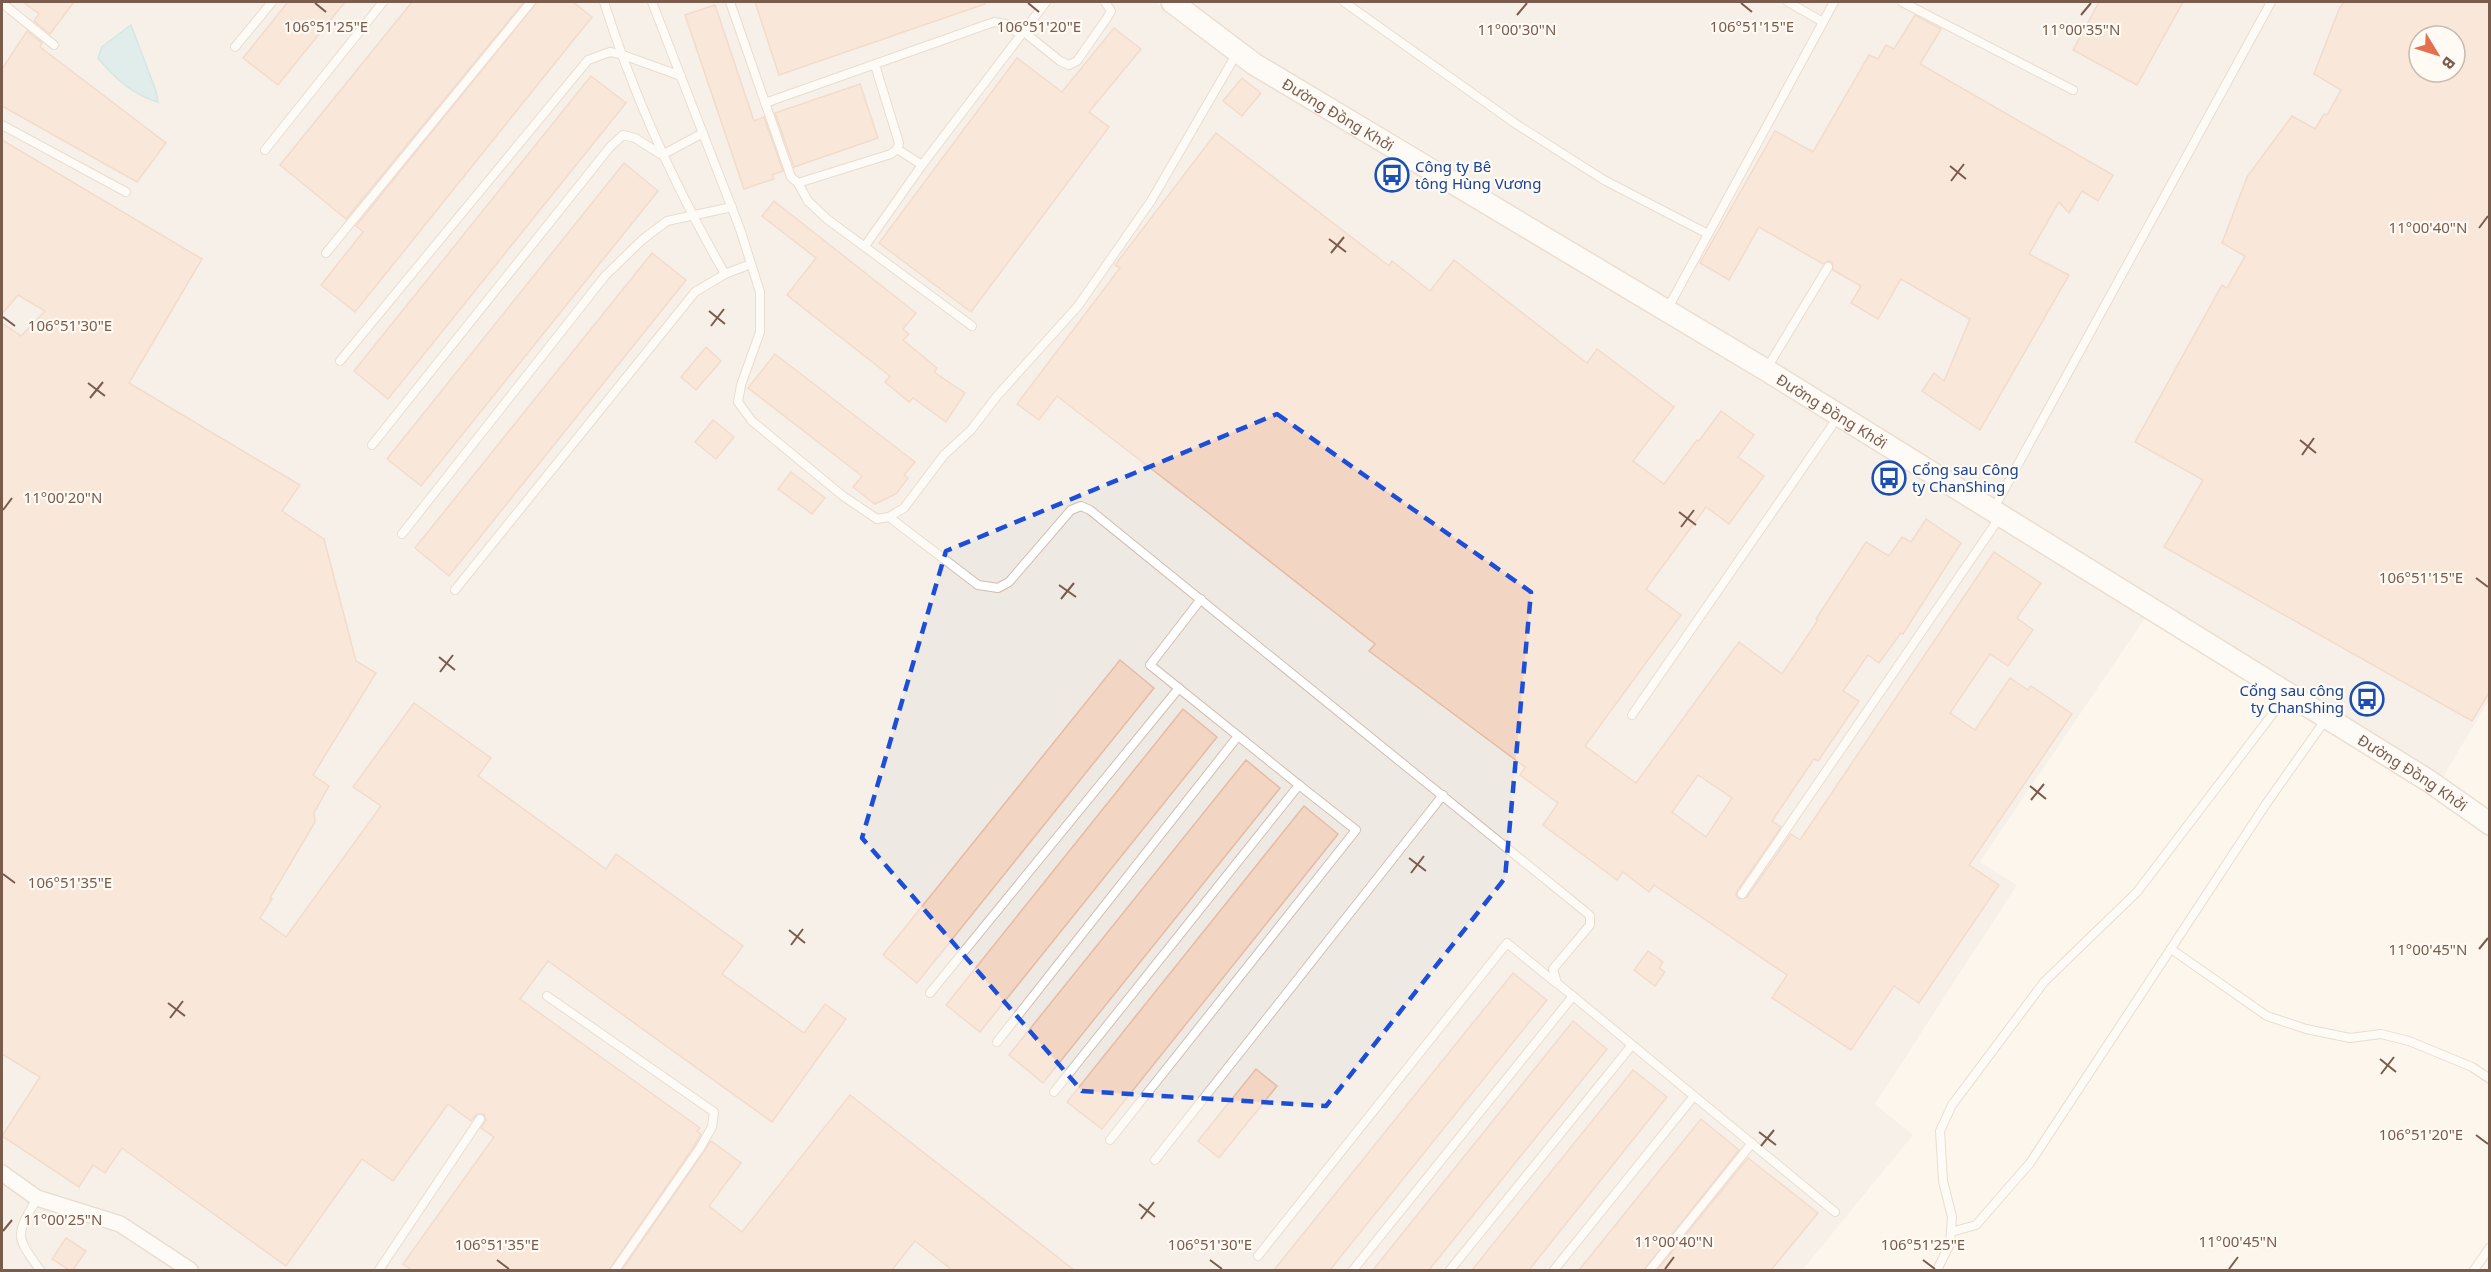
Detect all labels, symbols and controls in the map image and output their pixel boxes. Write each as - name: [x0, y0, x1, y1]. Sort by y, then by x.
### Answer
- text: 106°51'25"E: [284, 16, 368, 36]
- text: 106°51'20"E: [997, 16, 1081, 36]
- text: 106°51'15"E: [1710, 16, 1794, 36]
- text: 11°00'30"N: [1478, 19, 1556, 39]
- text: 11°00'35"N: [2042, 19, 2120, 39]
- north arrow: [2407, 24, 2467, 84]
- text: B: [2437, 52, 2461, 74]
- street label: Đường Đồng Khởi: [1279, 73, 1398, 156]
- place label: Công ty Bê tông Hùng Vương: [1415, 156, 1541, 193]
- bus stop icon: Công ty Bê tông Hùng Vương: [1374, 157, 1410, 193]
- text: 11°00'40"N: [2389, 217, 2467, 237]
- text: 106°51'30"E: [28, 315, 112, 335]
- street label: Đường Đồng Khởi: [1773, 369, 1891, 453]
- place label: Cổng sau Công ty ChanShing: [1912, 459, 2019, 496]
- bus stop icon: Cổng sau Công ty ChanShing: [1871, 460, 1907, 496]
- text: 11°00'20"N: [24, 487, 102, 507]
- text: 106°51'15"E: [2379, 567, 2463, 587]
- place label: Cổng sau công ty ChanShing: [2240, 680, 2344, 717]
- bus stop icon: Cổng sau công ty ChanShing: [2349, 681, 2385, 717]
- street label: Đường Đồng Khởi: [2354, 729, 2472, 815]
- text: 106°51'35"E: [28, 872, 112, 892]
- text: 11°00'45"N: [2389, 939, 2467, 959]
- text: 106°51'20"E: [2379, 1124, 2463, 1144]
- text: 11°00'25"N: [24, 1209, 102, 1229]
- text: 11°00'40"N: [1635, 1231, 1713, 1251]
- text: 11°00'45"N: [2199, 1231, 2277, 1251]
- text: 106°51'35"E: [455, 1234, 539, 1254]
- text: 106°51'30"E: [1168, 1234, 1252, 1254]
- text: 106°51'25"E: [1881, 1234, 1965, 1254]

